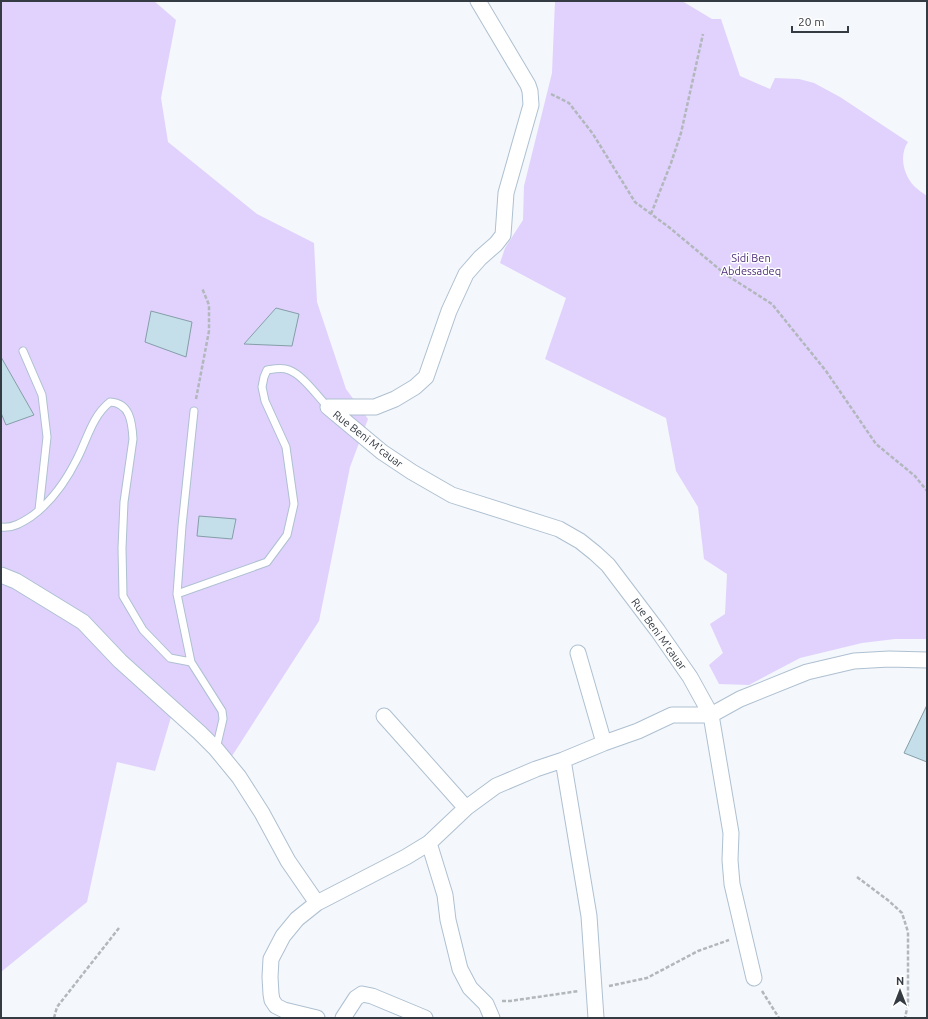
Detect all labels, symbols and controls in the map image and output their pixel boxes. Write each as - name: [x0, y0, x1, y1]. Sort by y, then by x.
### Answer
- scale bar: [792, 8, 848, 34]
- text: 20 m: [798, 15, 825, 28]
- park label: Sidi Ben Abdessadeq: [721, 252, 781, 277]
- street label: Rue Beni M'cauar: [331, 408, 406, 470]
- street label: Rue Beni M'cauar: [629, 596, 689, 673]
- north arrow: [880, 971, 920, 1011]
- text: N: [896, 975, 904, 987]

